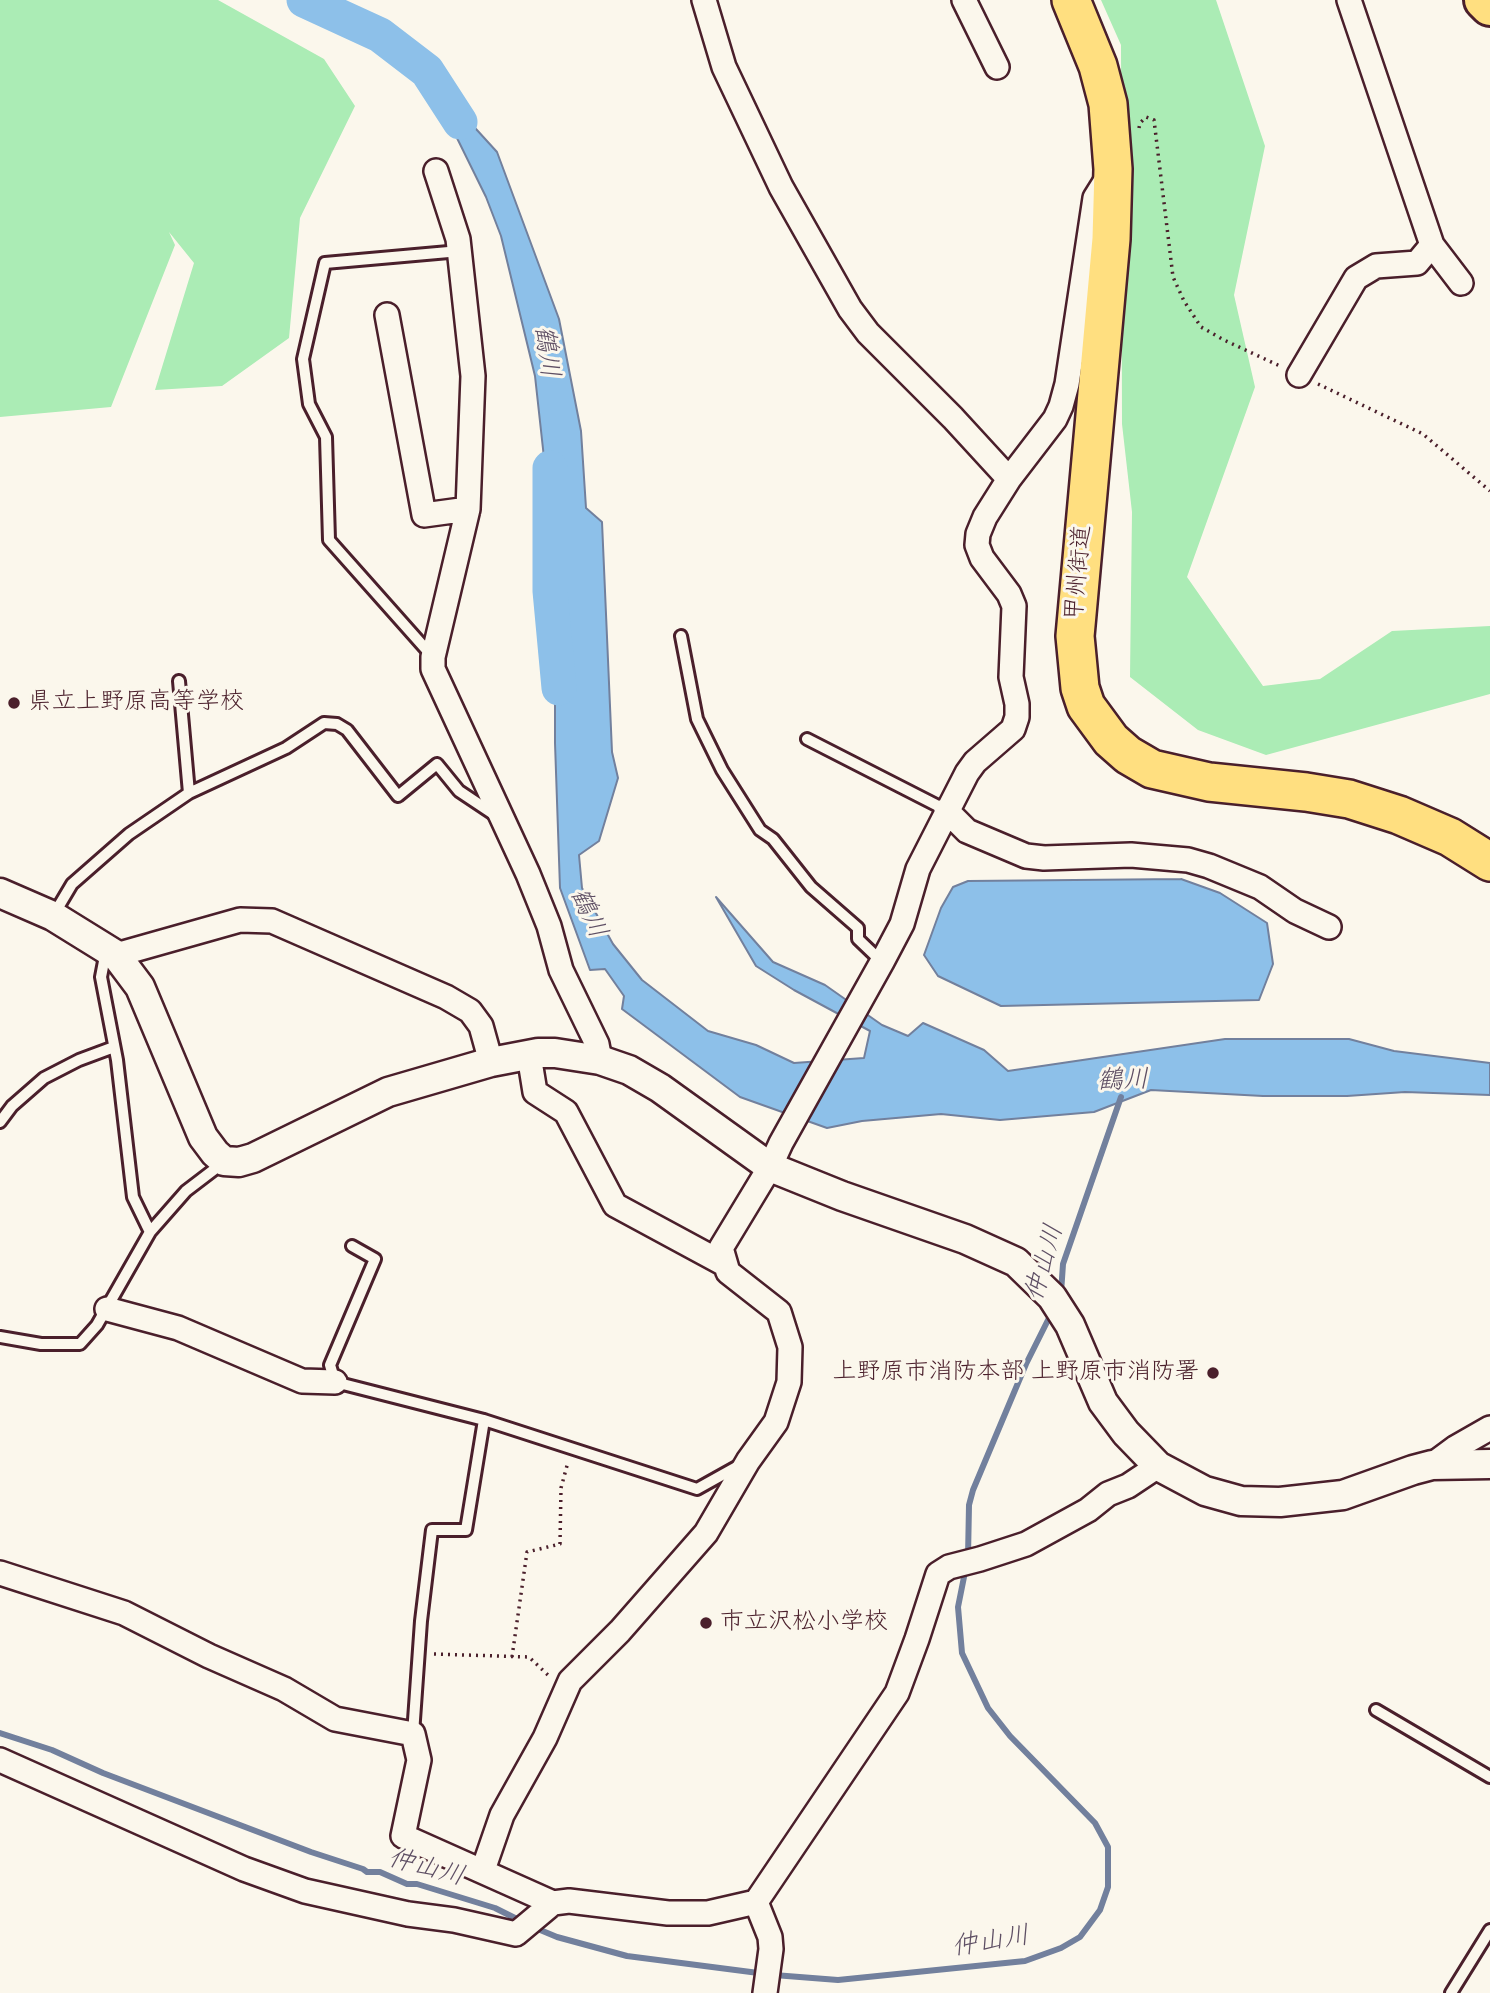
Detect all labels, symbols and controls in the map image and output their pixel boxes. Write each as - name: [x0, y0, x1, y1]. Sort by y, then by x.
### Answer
- water label: 鶴川: [526, 324, 564, 380]
- street label: 甲州街道: [1061, 524, 1099, 622]
- place label: 県立上野原高等学校: [28, 689, 244, 717]
- marker: 県立上野原高等学校: [6, 695, 22, 711]
- water label: 鶴川: [562, 884, 612, 944]
- water label: 鶴川: [1096, 1066, 1150, 1098]
- water label: 仲山川: [1020, 1221, 1072, 1305]
- place label: 上野原市消防本部 上野原市消防署: [833, 1359, 1199, 1387]
- marker: 上野原市消防本部 上野原市消防署: [1205, 1365, 1221, 1381]
- place label: 市立沢松小学校: [720, 1609, 888, 1637]
- marker: 市立沢松小学校: [698, 1615, 714, 1631]
- water label: 仲山川: [384, 1844, 468, 1894]
- water label: 仲山川: [950, 1921, 1032, 1965]

